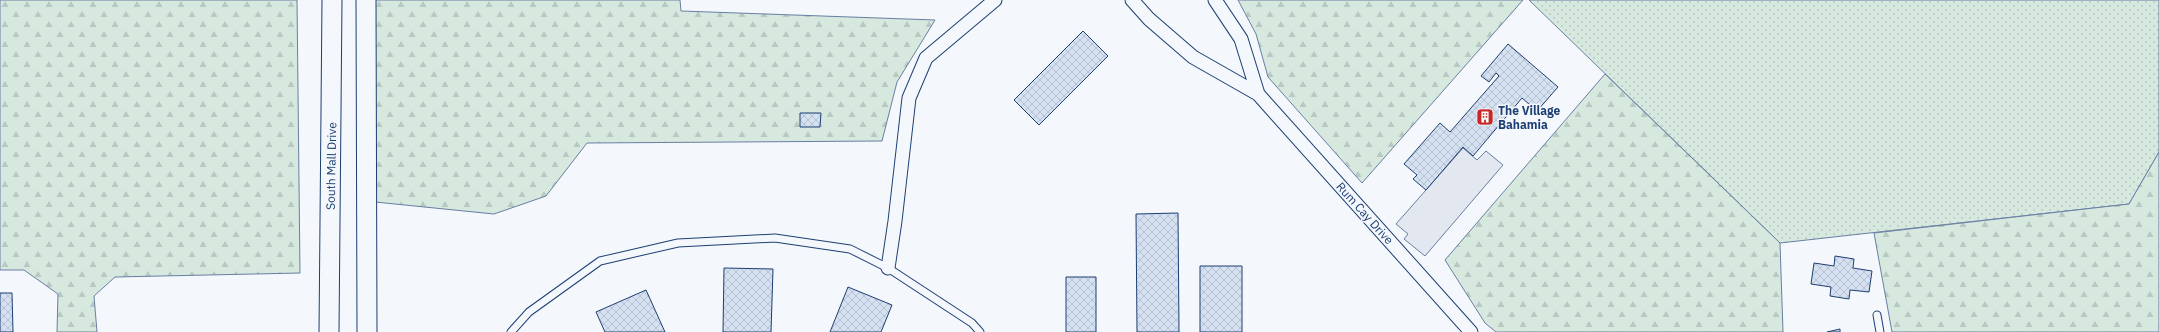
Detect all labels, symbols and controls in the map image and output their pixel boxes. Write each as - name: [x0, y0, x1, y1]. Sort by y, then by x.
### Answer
- place label: The Village Bahamia: [1498, 103, 1561, 132]
- building icon: The Village Bahamia: [1475, 107, 1495, 127]
- street label: South Mall Drive: [323, 122, 339, 210]
- street label: Rum Cay Drive: [1333, 179, 1397, 247]

